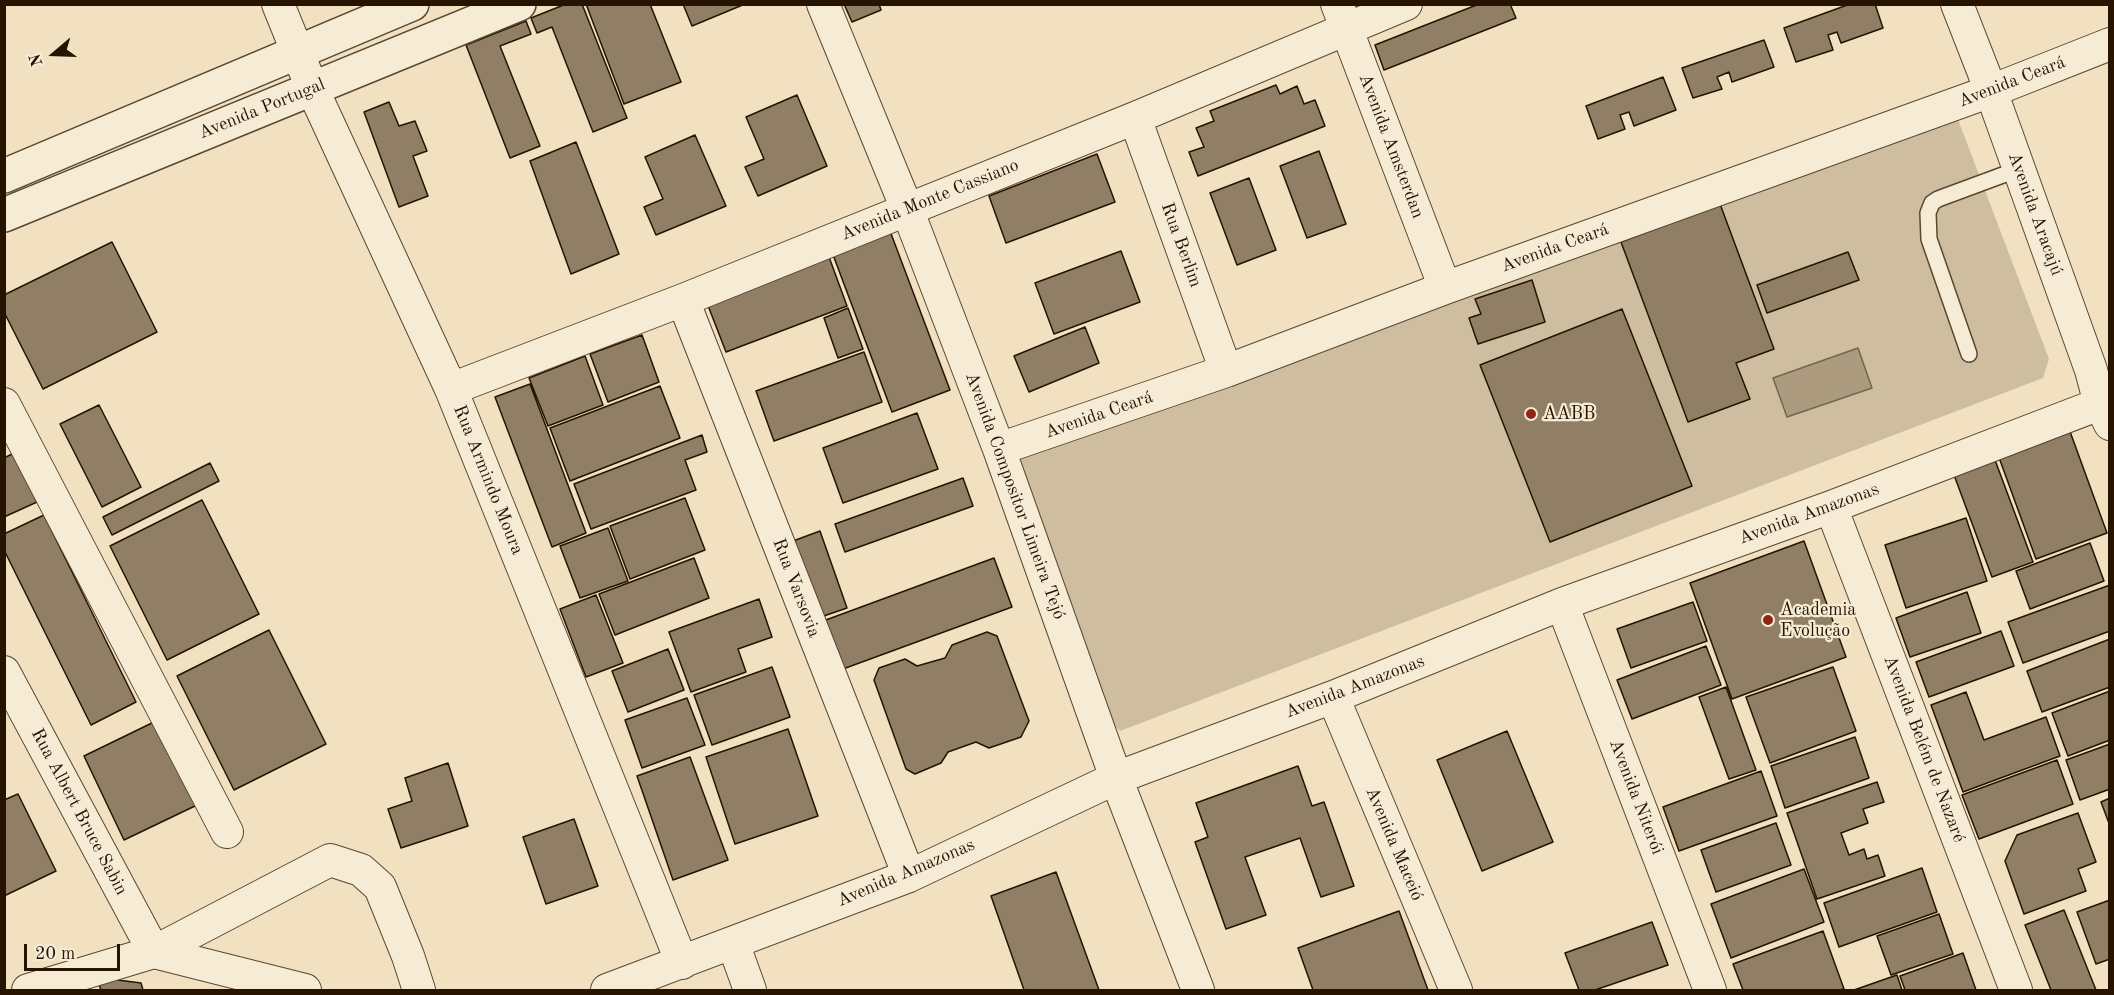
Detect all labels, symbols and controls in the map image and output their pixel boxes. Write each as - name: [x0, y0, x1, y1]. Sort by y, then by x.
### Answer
- north arrow: [24, 24, 84, 84]
- text: N: [27, 51, 47, 68]
- street label: Avenida Ceará: [1955, 52, 2069, 112]
- street label: Avenida Amsterdan: [1353, 71, 1429, 221]
- street label: Avenida Portugal: [196, 74, 328, 144]
- street label: Avenida Aracajú: [2003, 149, 2067, 279]
- street label: Avenida Monte Cassiano: [838, 154, 1022, 246]
- street label: Rua Berlim: [1156, 200, 1206, 290]
- street label: Avenida Ceará: [1498, 219, 1612, 277]
- street label: Avenida Compositor Limeira Tejó: [960, 369, 1070, 623]
- street label: Avenida Ceará: [1042, 386, 1156, 444]
- street label: Rua Armindo Moura: [448, 402, 528, 558]
- place label: AABB: [1543, 403, 1595, 425]
- marker: AABB: [1524, 407, 1538, 421]
- street label: Avenida Amazonas: [1736, 479, 1882, 549]
- street label: Rua Varsovia: [767, 535, 825, 641]
- place label: Academia Evolução: [1780, 599, 1856, 642]
- marker: Academia Evolução: [1761, 613, 1775, 627]
- street label: Avenida Amazonas: [1282, 650, 1428, 724]
- street label: Avenida Belém de Nazaré: [1878, 652, 1970, 846]
- street label: Rua Albert Bruce Sabin: [26, 725, 132, 899]
- street label: Avenida Niterói: [1604, 736, 1668, 858]
- street label: Avenida Maceió: [1360, 784, 1428, 904]
- street label: Avenida Amazonas: [834, 834, 978, 912]
- scale bar: [27, 932, 123, 970]
- text: 20 m: [35, 945, 75, 963]

